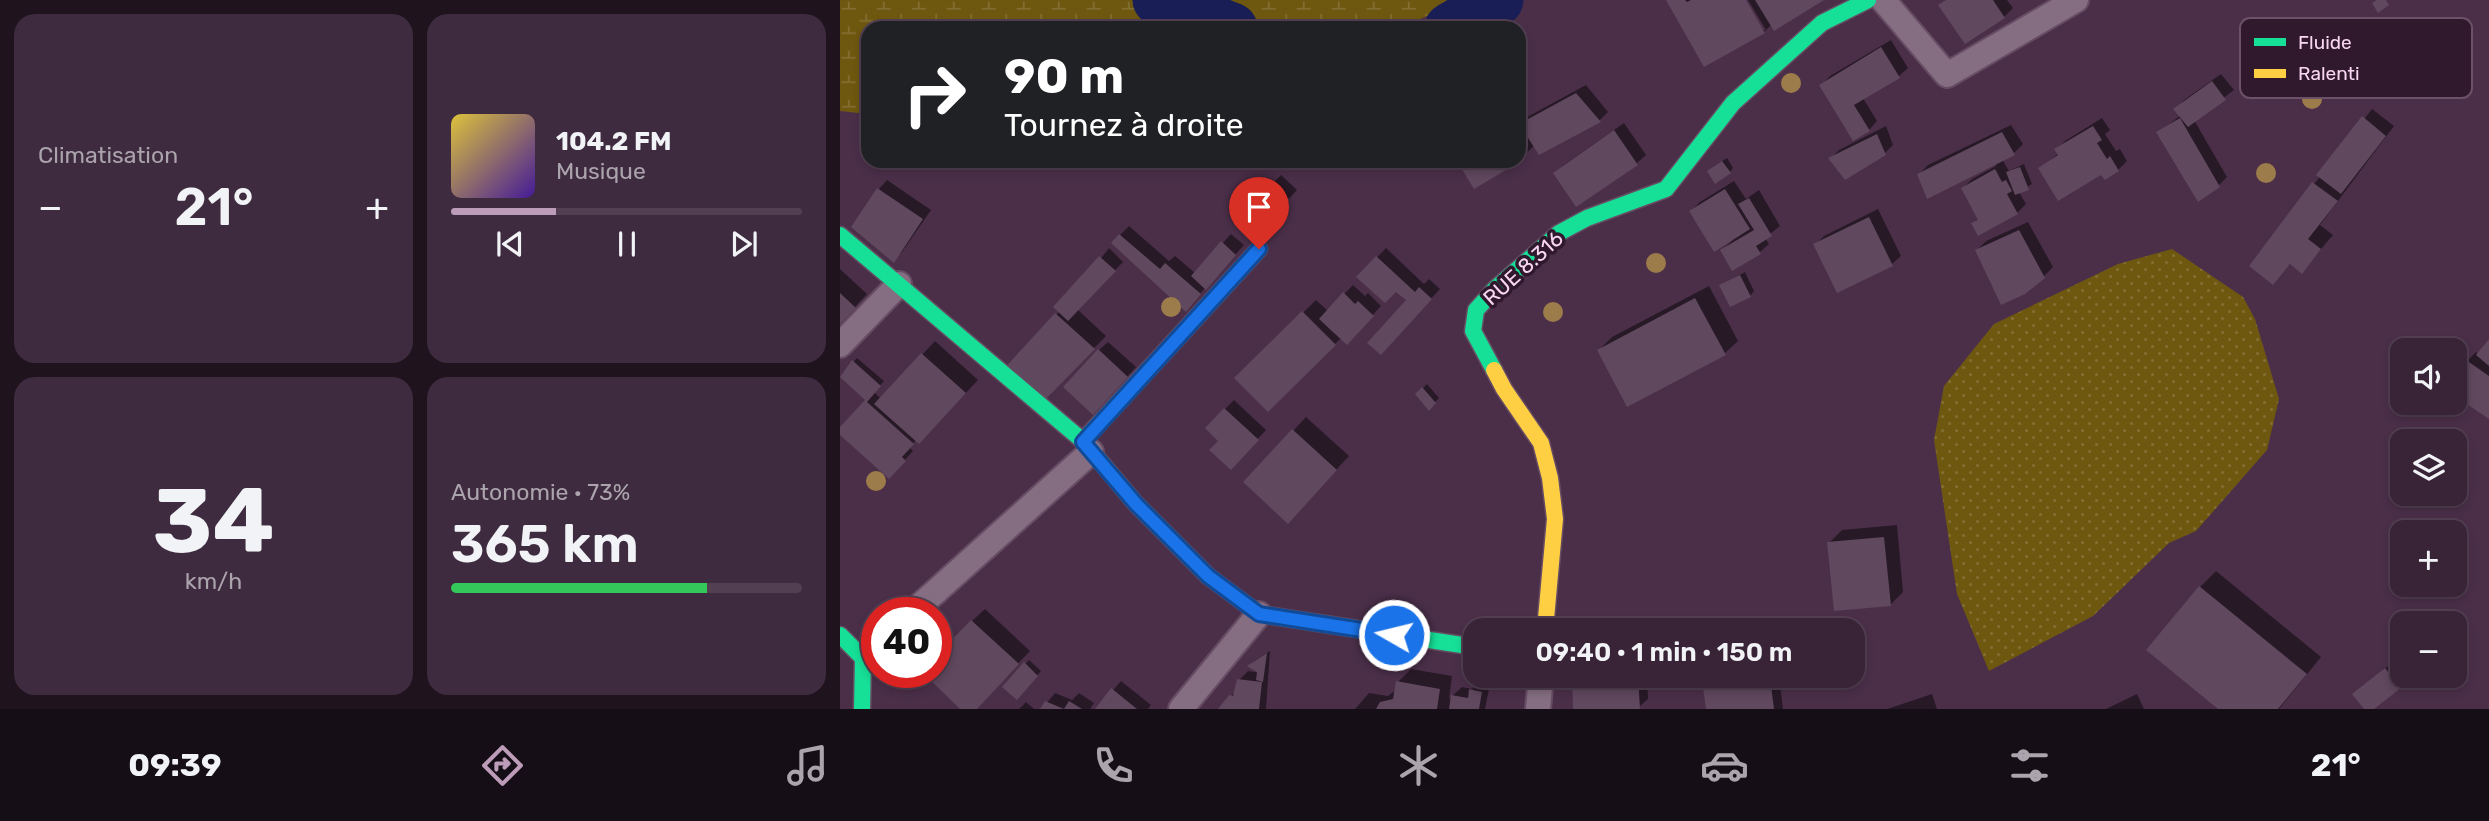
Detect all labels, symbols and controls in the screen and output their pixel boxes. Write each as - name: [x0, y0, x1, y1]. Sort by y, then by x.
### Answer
- legend: [2240, 18, 2472, 98]
- text: Fluide: [2298, 31, 2352, 54]
- text: 90 m: [1004, 47, 1124, 105]
- icon: right: [889, 49, 980, 140]
- text: Ralenti: [2298, 62, 2360, 85]
- text: Tournez à droite: [1004, 106, 1244, 144]
- text: 104.2 FM: [556, 126, 672, 157]
- text: Climatisation: [38, 141, 178, 169]
- text: Musique: [556, 157, 646, 185]
- text: 21°: [175, 176, 253, 238]
- pin: [1229, 177, 1289, 249]
- text: −: [38, 184, 63, 230]
- text: +: [365, 184, 389, 230]
- icon: arrive: [1240, 188, 1278, 226]
- icon: previous: [491, 225, 529, 263]
- icon: pause: [608, 225, 646, 263]
- icon: next: [725, 225, 763, 263]
- street label: RUE 8.316: [1478, 226, 1568, 310]
- map controls: [2390, 338, 2467, 688]
- button: sound: [2390, 338, 2467, 415]
- button: layers: [2390, 429, 2467, 506]
- text: 34: [152, 467, 275, 575]
- text: Autonomie · 73%: [451, 478, 630, 506]
- text: 365 km: [451, 513, 639, 575]
- button: +: [2390, 520, 2467, 597]
- text: km/h: [185, 567, 242, 595]
- speed limit sign: 40: [861, 597, 952, 688]
- position arrow: [1357, 598, 1431, 672]
- button: −: [2390, 611, 2467, 688]
- text: 09:40 · 1 min · 150 m: [1536, 637, 1792, 668]
- icon: directions: [478, 741, 527, 790]
- icon: music: [783, 741, 832, 790]
- icon: phone: [1089, 741, 1138, 790]
- icon: climate: [1394, 741, 1443, 790]
- icon: car: [1700, 741, 1749, 790]
- icon: filters: [2005, 741, 2054, 790]
- text: 09:39: [128, 746, 221, 784]
- text: 21°: [2311, 746, 2361, 784]

